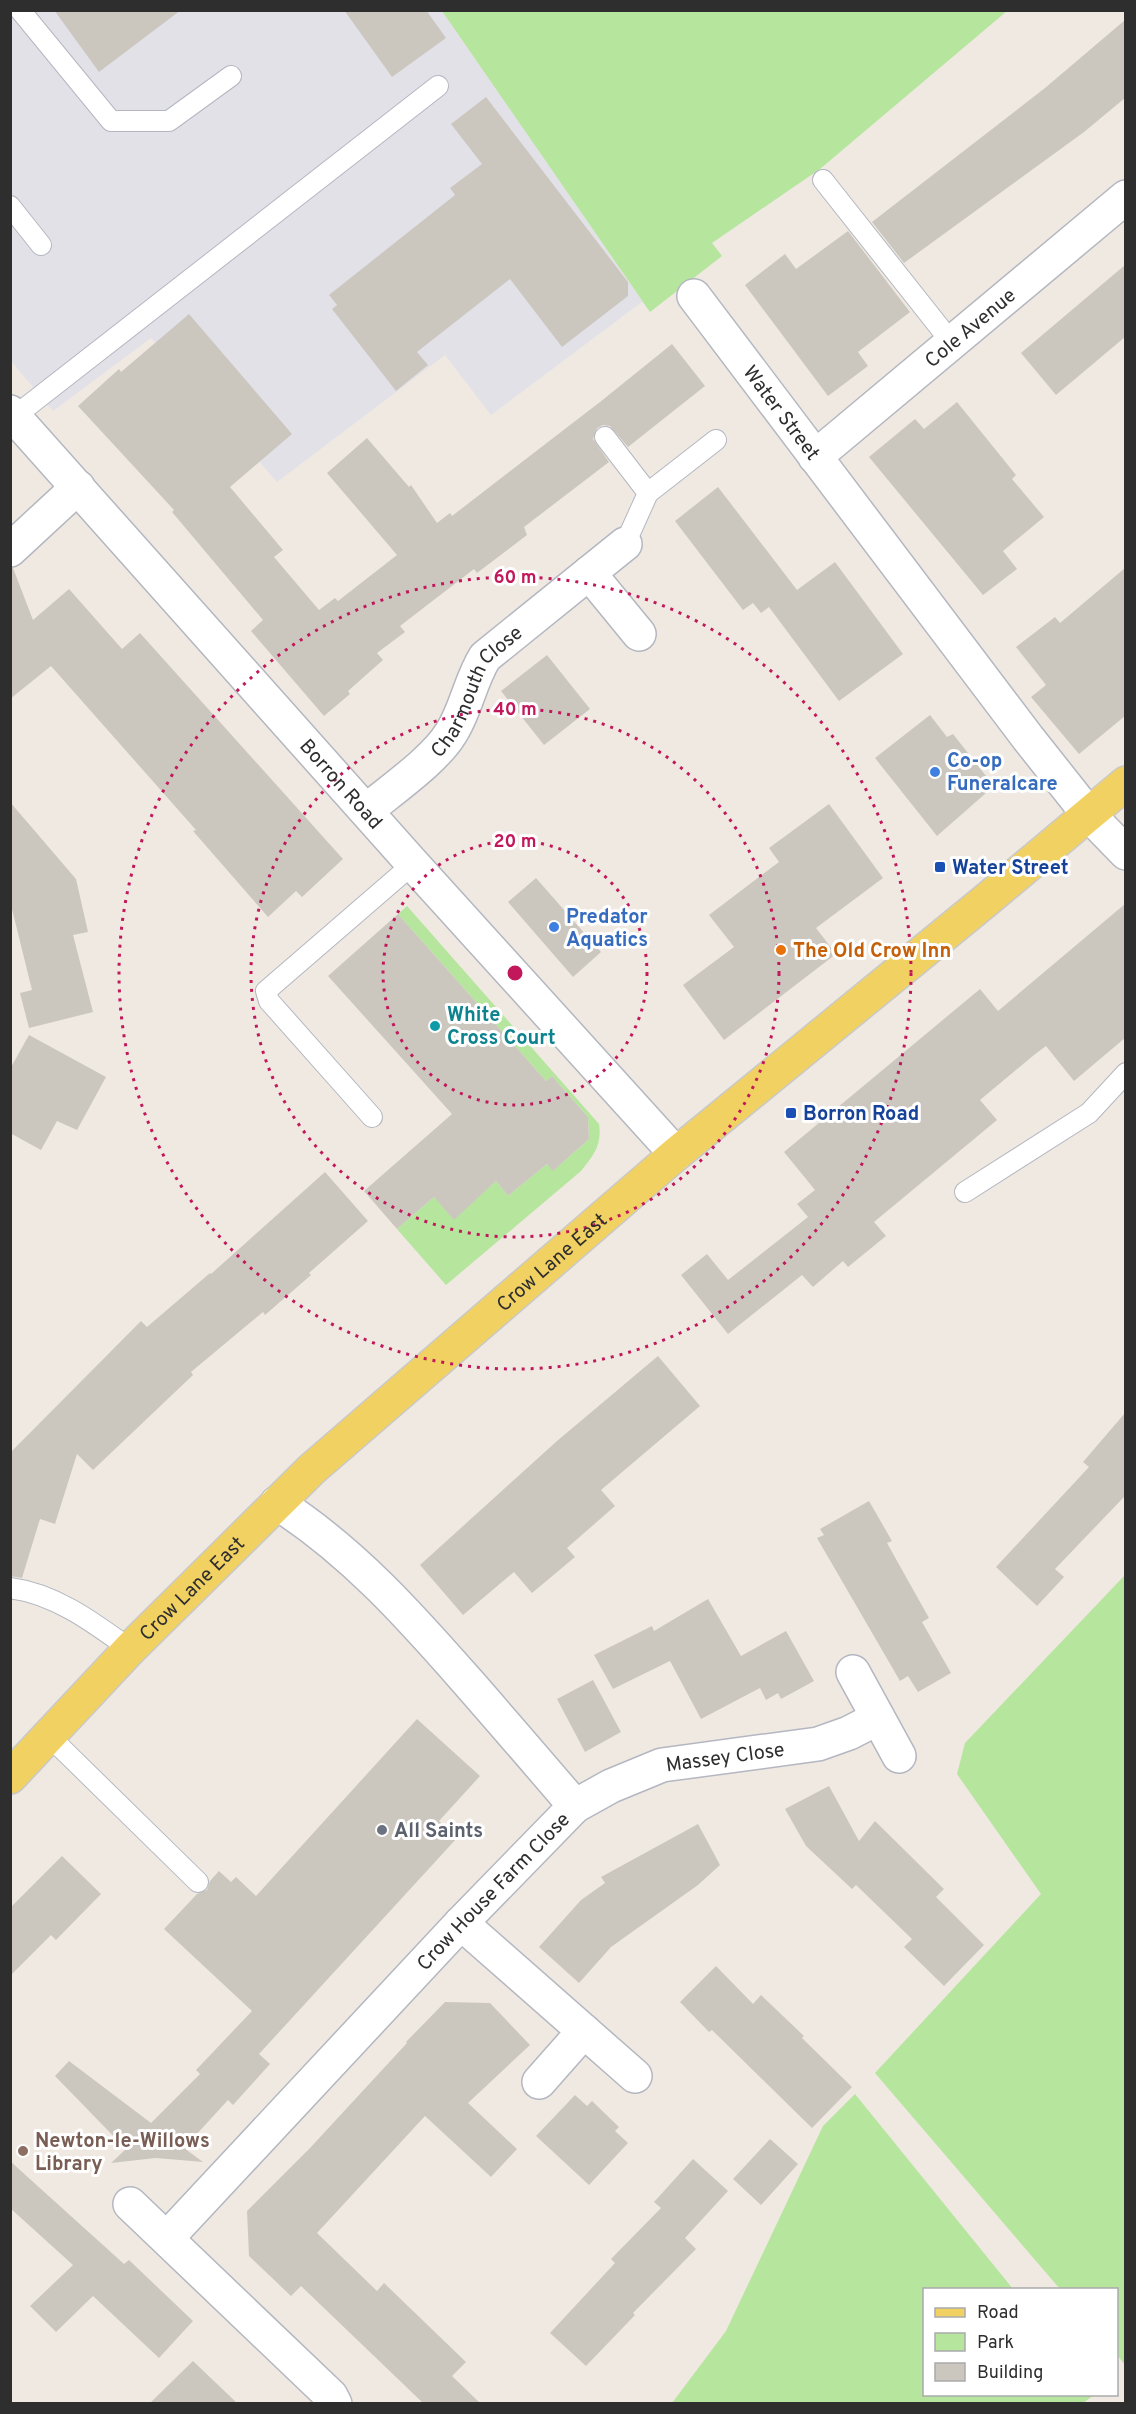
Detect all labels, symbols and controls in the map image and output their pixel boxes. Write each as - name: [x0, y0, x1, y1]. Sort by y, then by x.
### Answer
- street label: Cole Avenue: [920, 283, 1022, 375]
- street label: Water Street: [736, 361, 825, 466]
- text: 60 m: [493, 567, 537, 590]
- street label: Charmouth Close: [426, 621, 529, 764]
- text: 40 m: [493, 699, 537, 722]
- street label: Borron Road: [293, 734, 387, 836]
- place label: Co-op Funeralcare: [947, 749, 1058, 798]
- marker: Co-op Funeralcare: [928, 765, 942, 779]
- text: 20 m: [493, 831, 537, 854]
- place label: Water Street: [952, 856, 1069, 882]
- marker: Water Street: [933, 860, 947, 874]
- place label: Predator Aquatics: [566, 905, 648, 954]
- marker: Predator Aquatics: [547, 920, 561, 934]
- place label: The Old Crow Inn: [793, 939, 951, 965]
- marker: The Old Crow Inn: [774, 943, 788, 957]
- centre of rings: [505, 963, 525, 983]
- place label: White Cross Court: [447, 1003, 556, 1052]
- marker: White Cross Court: [428, 1019, 442, 1033]
- place label: Borron Road: [803, 1102, 919, 1128]
- marker: Borron Road: [784, 1106, 798, 1120]
- street label: Crow Lane East: [492, 1208, 614, 1318]
- street label: Crow Lane East: [135, 1532, 251, 1647]
- street label: Massey Close: [664, 1738, 786, 1779]
- street label: Crow House Farm Close: [412, 1808, 577, 1977]
- place label: All Saints: [394, 1819, 483, 1845]
- marker: All Saints: [375, 1823, 389, 1837]
- place label: Newton-le-Willows Library: [35, 2129, 210, 2178]
- marker: Newton-le-Willows Library: [16, 2144, 30, 2158]
- legend: [923, 2288, 1118, 2396]
- text: Road: [977, 2302, 1019, 2325]
- text: Park: [977, 2332, 1014, 2355]
- text: Building: [977, 2362, 1043, 2385]

